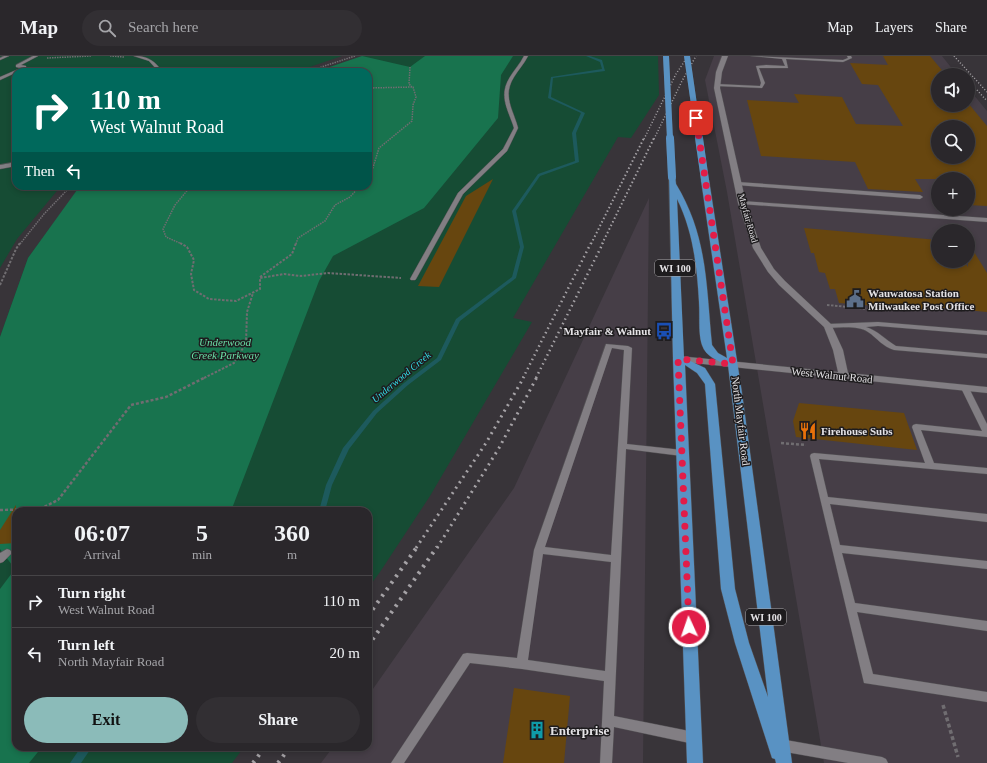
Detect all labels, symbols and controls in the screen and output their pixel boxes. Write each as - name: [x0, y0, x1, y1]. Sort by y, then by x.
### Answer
- search box: [82, 10, 362, 46]
- text: Map: [20, 17, 58, 38]
- icon: search: [96, 17, 118, 39]
- text: Search here: [128, 19, 198, 35]
- text: Map: [827, 20, 853, 35]
- text: Layers: [875, 20, 913, 35]
- text: Share: [935, 20, 967, 35]
- map controls: [931, 68, 975, 268]
- button: sound: [931, 68, 975, 112]
- icon: right: [24, 84, 76, 136]
- text: 110 m: [90, 84, 161, 115]
- pin: [679, 101, 713, 135]
- icon: arrive: [685, 107, 707, 129]
- text: West Walnut Road: [90, 117, 224, 137]
- button: search: [931, 120, 975, 164]
- icon: left: [63, 160, 85, 182]
- text: Then: [24, 163, 55, 179]
- button: +: [931, 172, 975, 216]
- street label: Mayfair Road: [736, 192, 760, 244]
- button: −: [931, 224, 975, 268]
- road number: WI 100: [655, 260, 695, 276]
- place label: Wauwatosa Station Milwaukee Post Office: [868, 287, 974, 312]
- public building icon: Wauwatosa Station Milwaukee Post Office: [845, 289, 865, 309]
- bus stop icon: Mayfair & Walnut: [654, 321, 674, 341]
- place label: Mayfair & Walnut: [563, 325, 651, 337]
- park label: Underwood Creek Parkway: [191, 336, 259, 361]
- water label: Underwood Creek: [369, 349, 433, 405]
- street label: West Walnut Road: [791, 365, 874, 385]
- street label: North Mayfair Road: [730, 376, 752, 467]
- restaurant icon: Firehouse Subs: [798, 421, 818, 441]
- place label: Firehouse Subs: [821, 425, 893, 437]
- text: 06:07: [74, 520, 130, 546]
- text: 5: [196, 520, 208, 546]
- text: 360: [274, 520, 310, 546]
- text: Arrival: [83, 547, 121, 562]
- text: min: [192, 547, 212, 562]
- text: m: [287, 547, 297, 562]
- text: Turn right: [58, 585, 125, 601]
- icon: right: [24, 591, 46, 613]
- text: 110 m: [323, 593, 360, 609]
- text: West Walnut Road: [58, 602, 155, 617]
- position arrow: [668, 606, 710, 648]
- road number: WI 100: [746, 609, 786, 625]
- text: Turn left: [58, 637, 115, 653]
- icon: left: [24, 643, 46, 665]
- text: 20 m: [330, 645, 360, 661]
- text: North Mayfair Road: [58, 654, 164, 669]
- button: Exit: [24, 697, 188, 743]
- button: Share: [196, 697, 360, 743]
- building icon: Enterprise: [527, 720, 547, 740]
- place label: Enterprise: [550, 723, 609, 738]

